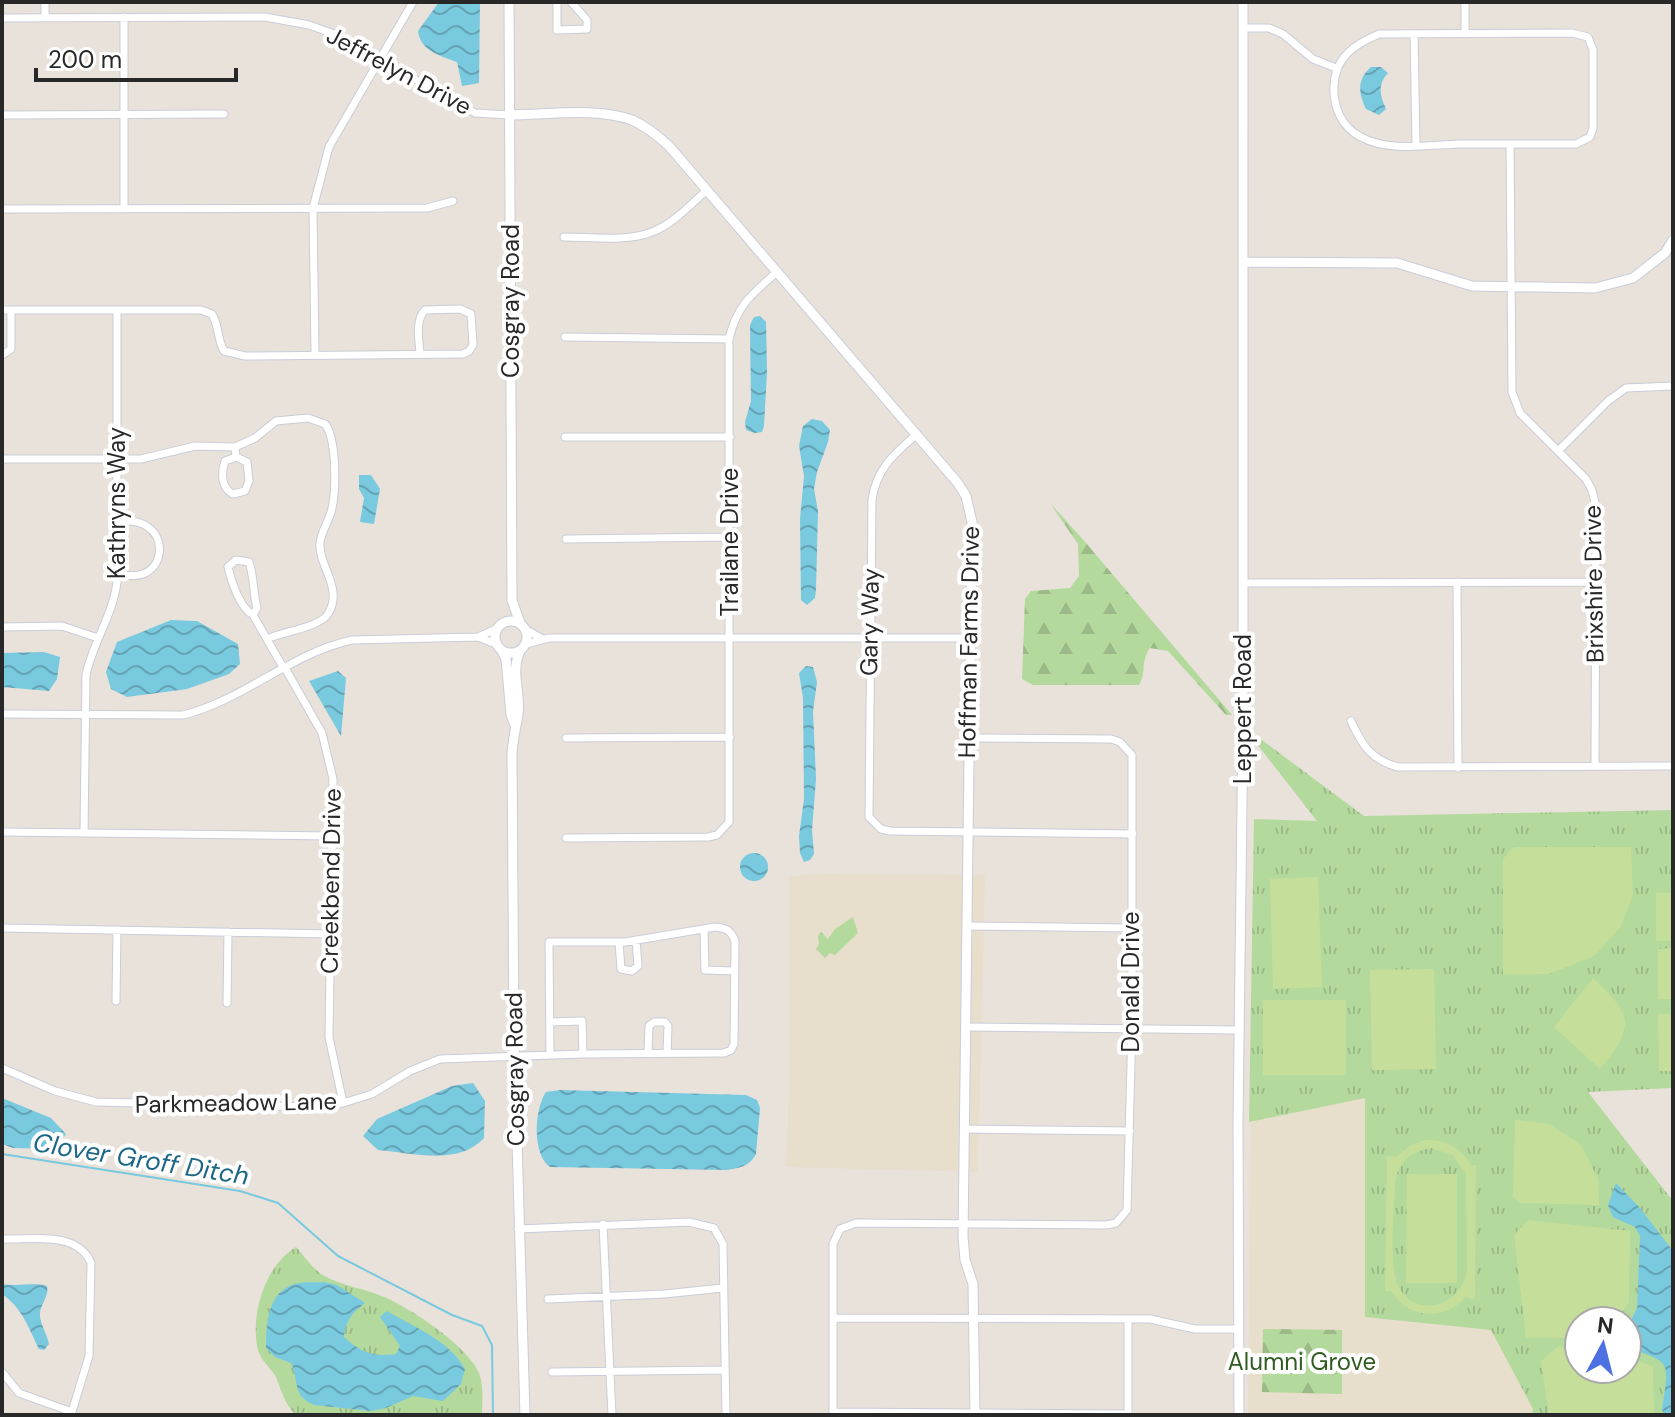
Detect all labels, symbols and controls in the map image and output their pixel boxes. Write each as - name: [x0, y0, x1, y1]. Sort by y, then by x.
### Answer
- street label: Jeffrelyn Drive: [321, 19, 477, 122]
- scale bar: [36, 32, 236, 82]
- text: 200 m: [48, 44, 122, 75]
- street label: Cosgray Road: [495, 224, 526, 378]
- street label: Kathryns Way: [101, 427, 132, 579]
- street label: Trailane Drive: [714, 468, 745, 616]
- street label: Brixshire Drive: [1577, 505, 1610, 663]
- street label: Hoffman Farms Drive: [951, 526, 986, 758]
- street label: Gary Way: [853, 568, 886, 676]
- street label: Leppert Road: [1227, 634, 1258, 784]
- street label: Creekbend Drive: [313, 788, 348, 974]
- street label: Donald Drive: [1115, 911, 1146, 1053]
- street label: Cosgray Road: [498, 992, 531, 1146]
- street label: Parkmeadow Lane: [135, 1085, 337, 1120]
- water label: Clover Groff Ditch: [31, 1125, 251, 1193]
- north arrow: [1563, 1305, 1643, 1385]
- text: N: [1596, 1310, 1615, 1341]
- park label: Alumni Grove: [1228, 1346, 1376, 1377]

